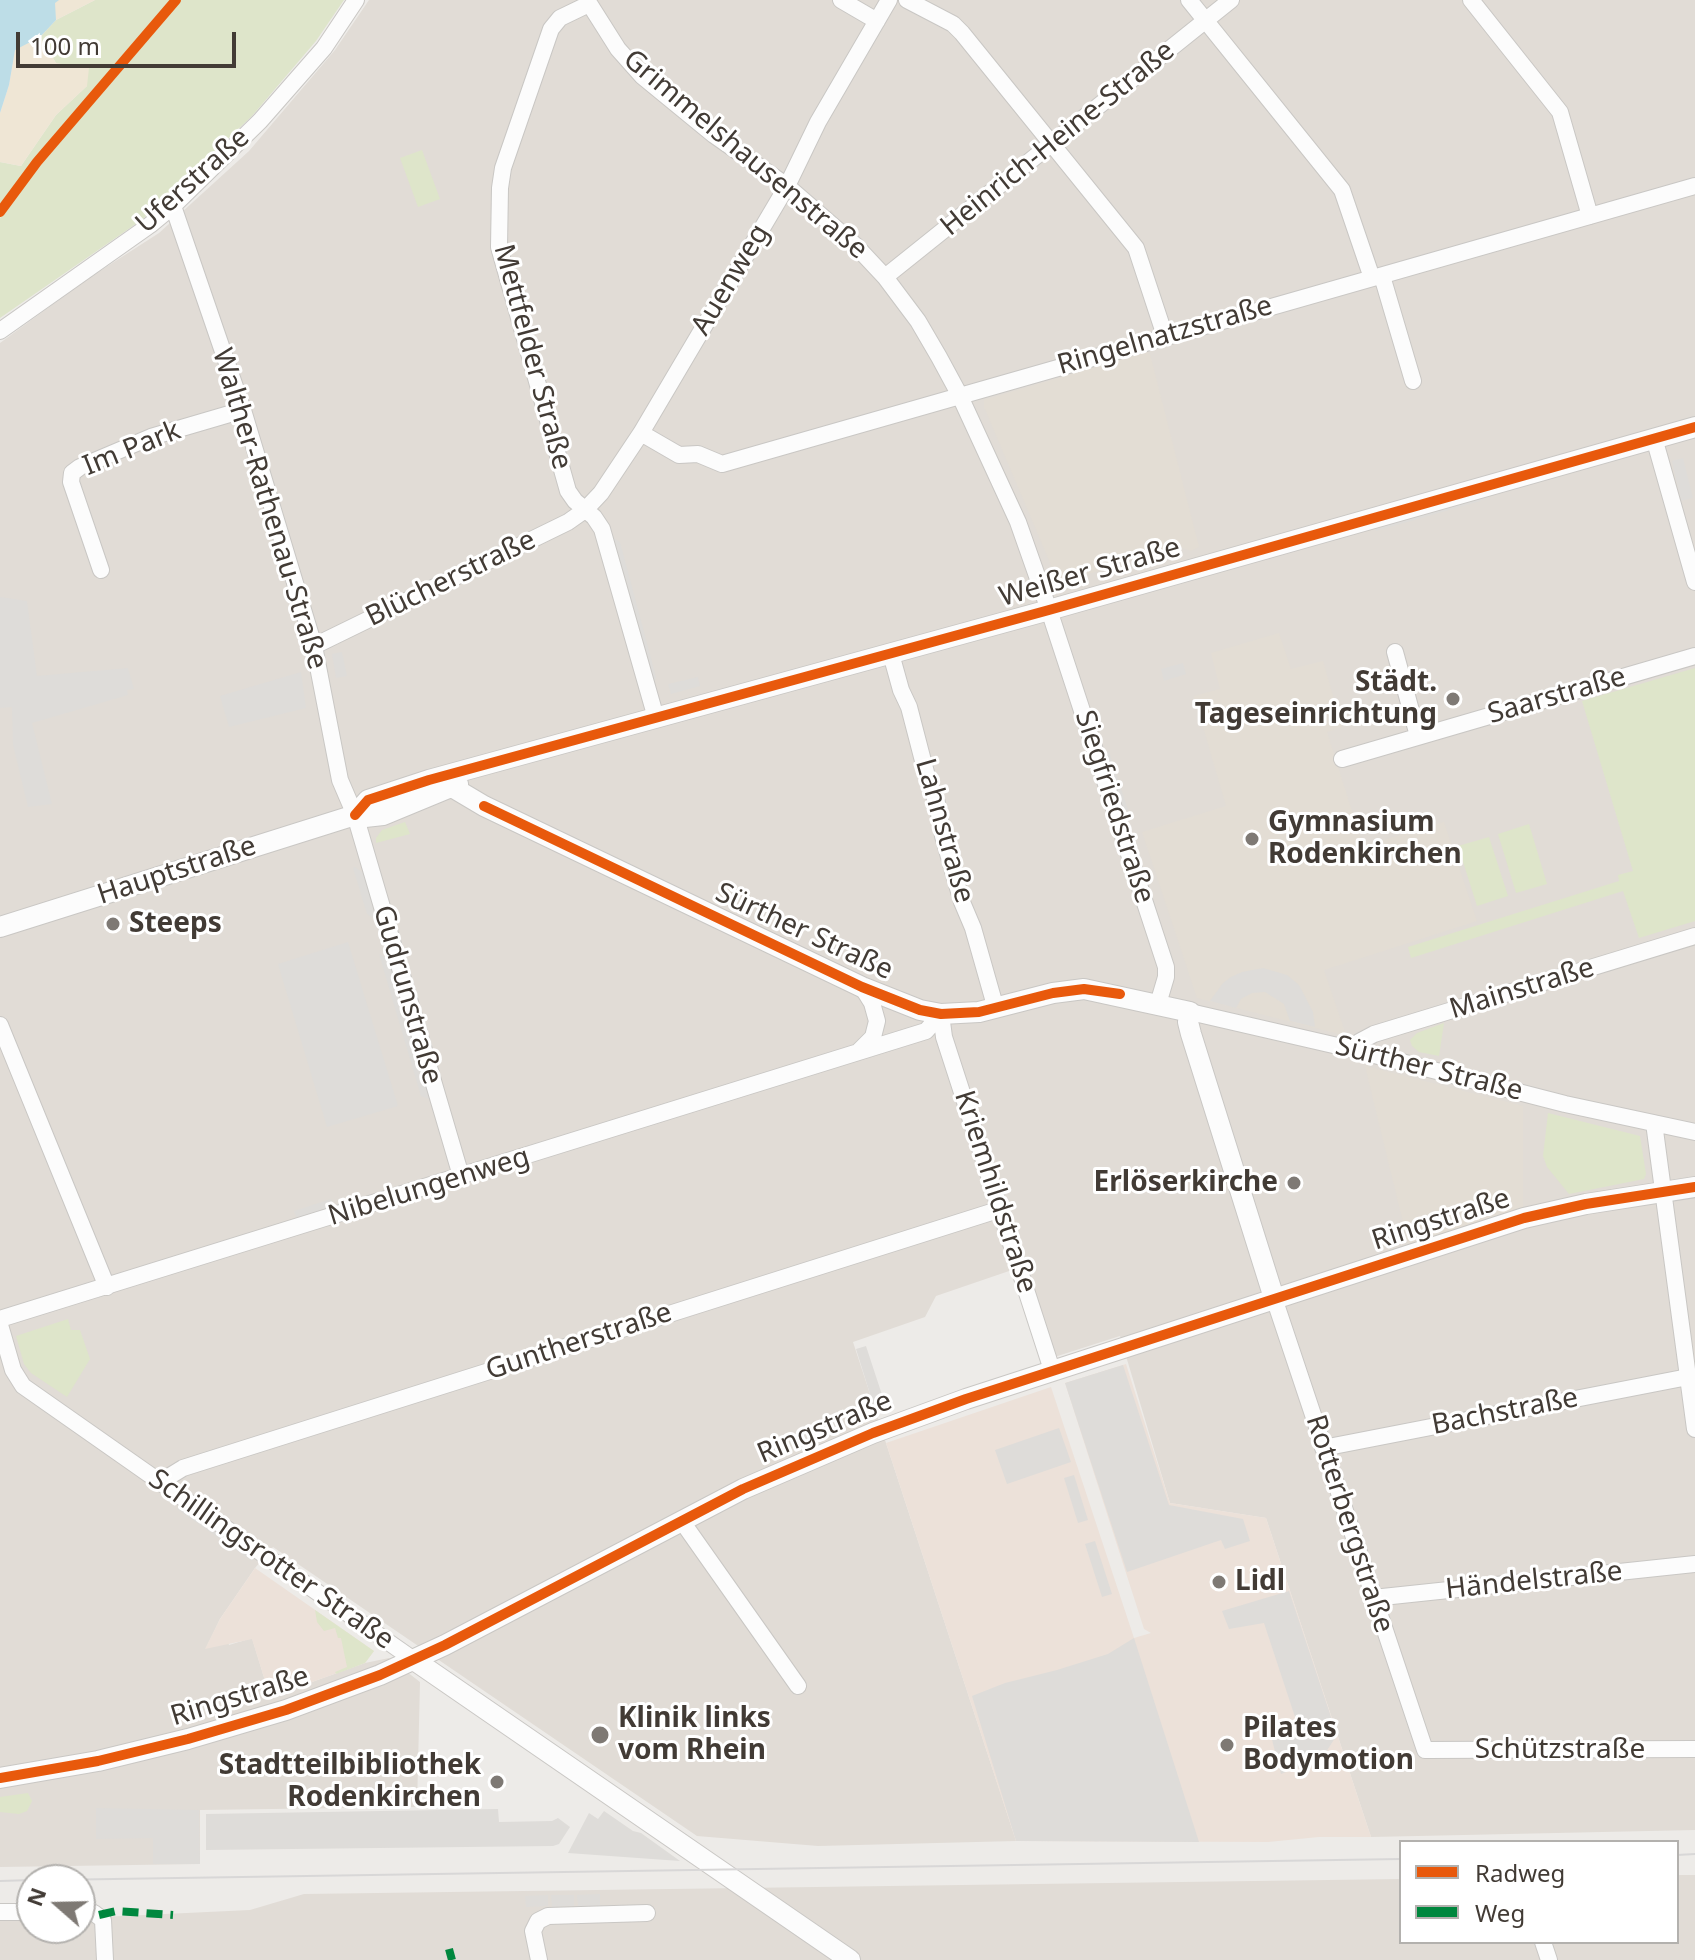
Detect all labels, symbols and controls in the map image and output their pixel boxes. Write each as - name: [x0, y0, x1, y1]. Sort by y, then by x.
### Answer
- scale bar: [20, 16, 240, 66]
- text: 100 m: [30, 29, 100, 62]
- street label: Heinrich-Heine-Straße: [934, 34, 1182, 244]
- street label: Grimmelshausenstraße: [616, 43, 874, 267]
- street label: Uferstraße: [129, 121, 257, 241]
- street label: Auenweg: [685, 218, 777, 342]
- street label: Mettfelder Straße: [486, 241, 578, 473]
- street label: Ringelnatzstraße: [1054, 289, 1276, 383]
- street label: Walther-Rathenau-Straße: [204, 345, 334, 673]
- street label: Im Park: [78, 414, 186, 484]
- street label: Blücherstraße: [361, 523, 541, 635]
- street label: Weißer Straße: [996, 531, 1184, 615]
- street label: Saarstraße: [1484, 660, 1630, 732]
- place label: Städt. Tageseinrichtung: [1195, 666, 1437, 732]
- marker: Städt. Tageseinrichtung: [1444, 690, 1462, 708]
- street label: Siegfriedstraße: [1067, 706, 1161, 908]
- street label: Lahnstraße: [907, 755, 981, 907]
- place label: Gymnasium Rodenkirchen: [1268, 806, 1462, 872]
- street label: Hauptstraße: [93, 830, 261, 912]
- marker: Gymnasium Rodenkirchen: [1243, 830, 1261, 848]
- street label: Sürther Straße: [710, 876, 898, 988]
- street label: Gudrunstraße: [365, 902, 449, 1088]
- place label: Steeps: [129, 907, 222, 941]
- marker: Steeps: [104, 915, 122, 933]
- street label: Mainstraße: [1446, 951, 1598, 1027]
- street label: Sürther Straße: [1332, 1029, 1526, 1109]
- street label: Kriemhildstraße: [946, 1087, 1044, 1297]
- street label: Nibelungenweg: [324, 1140, 534, 1234]
- place label: Erlöserkirche: [1094, 1166, 1278, 1200]
- marker: Erlöserkirche: [1285, 1174, 1303, 1192]
- street label: Ringstraße: [1368, 1182, 1514, 1258]
- street label: Guntherstraße: [482, 1296, 676, 1388]
- street label: Bachstraße: [1429, 1381, 1581, 1443]
- street label: Ringstraße: [753, 1385, 897, 1471]
- street label: Rotterbergstraße: [1298, 1411, 1400, 1637]
- street label: Schillingsrotter Straße: [142, 1463, 400, 1657]
- street label: Händelstraße: [1444, 1555, 1624, 1607]
- place label: Lidl: [1235, 1565, 1285, 1599]
- marker: Lidl: [1210, 1573, 1228, 1591]
- street label: Ringstraße: [167, 1660, 313, 1734]
- place label: Klinik links vom Rhein: [618, 1702, 771, 1768]
- place label: Pilates Bodymotion: [1243, 1712, 1414, 1778]
- marker: Klinik links vom Rhein: [589, 1724, 611, 1746]
- street label: Schützstraße: [1475, 1733, 1645, 1767]
- marker: Pilates Bodymotion: [1218, 1736, 1236, 1754]
- place label: Stadtteilbibliothek Rodenkirchen: [219, 1749, 481, 1815]
- marker: Stadtteilbibliothek Rodenkirchen: [488, 1773, 506, 1791]
- legend: [1399, 1840, 1679, 1944]
- text: Radweg: [1475, 1856, 1565, 1889]
- north arrow: [16, 1864, 96, 1944]
- text: N: [18, 1883, 52, 1910]
- text: Weg: [1475, 1896, 1525, 1929]

